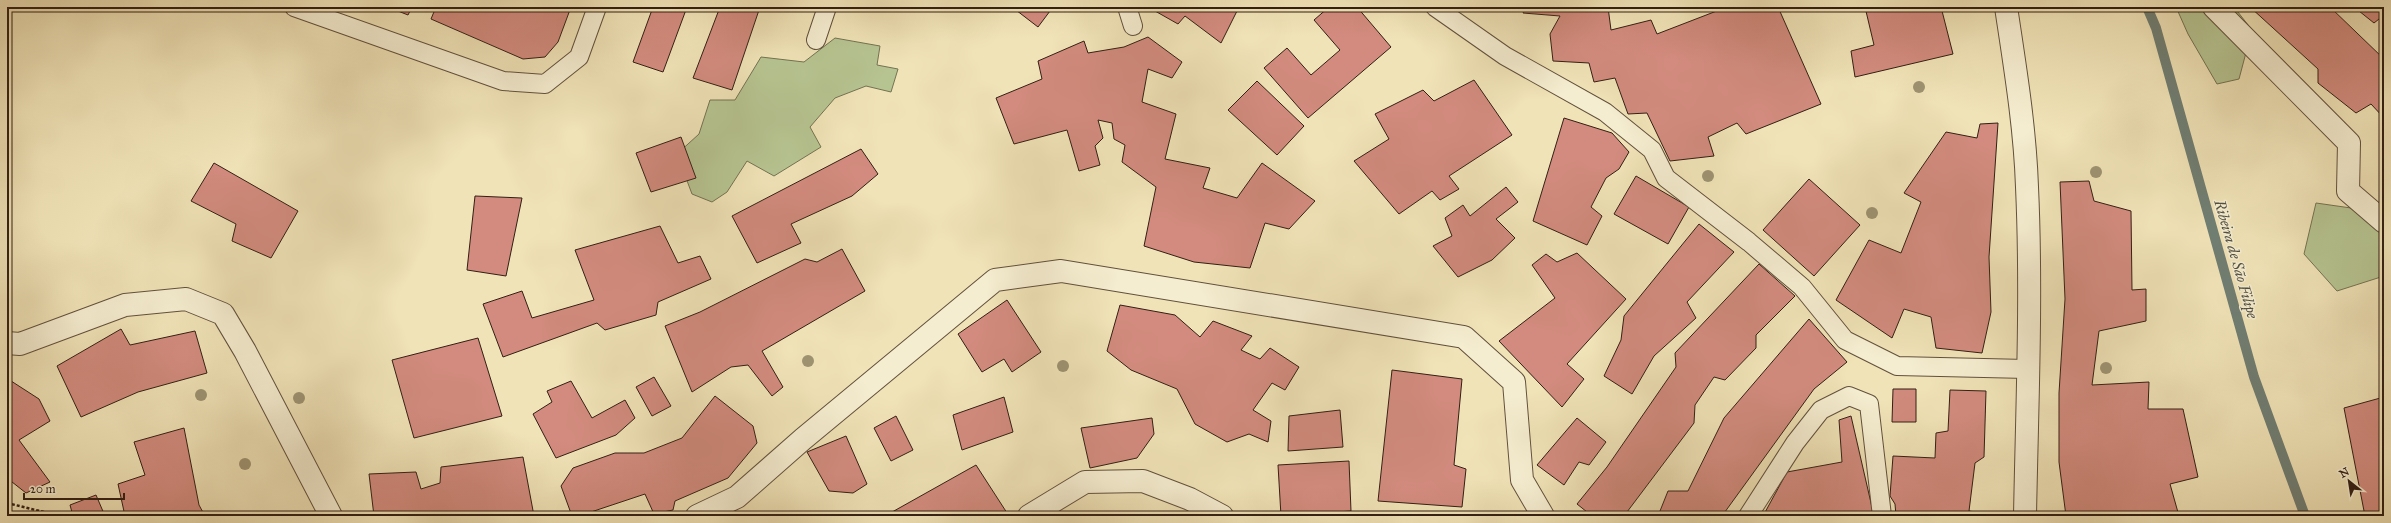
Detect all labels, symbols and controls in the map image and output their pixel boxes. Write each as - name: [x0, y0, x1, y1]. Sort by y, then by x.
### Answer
- water label: Ribeira de São Filipe: [2209, 197, 2262, 321]
- north arrow: [2329, 461, 2369, 501]
- text: N: [2337, 464, 2352, 481]
- scale bar: [24, 475, 124, 501]
- text: 20 m: [30, 482, 56, 496]

